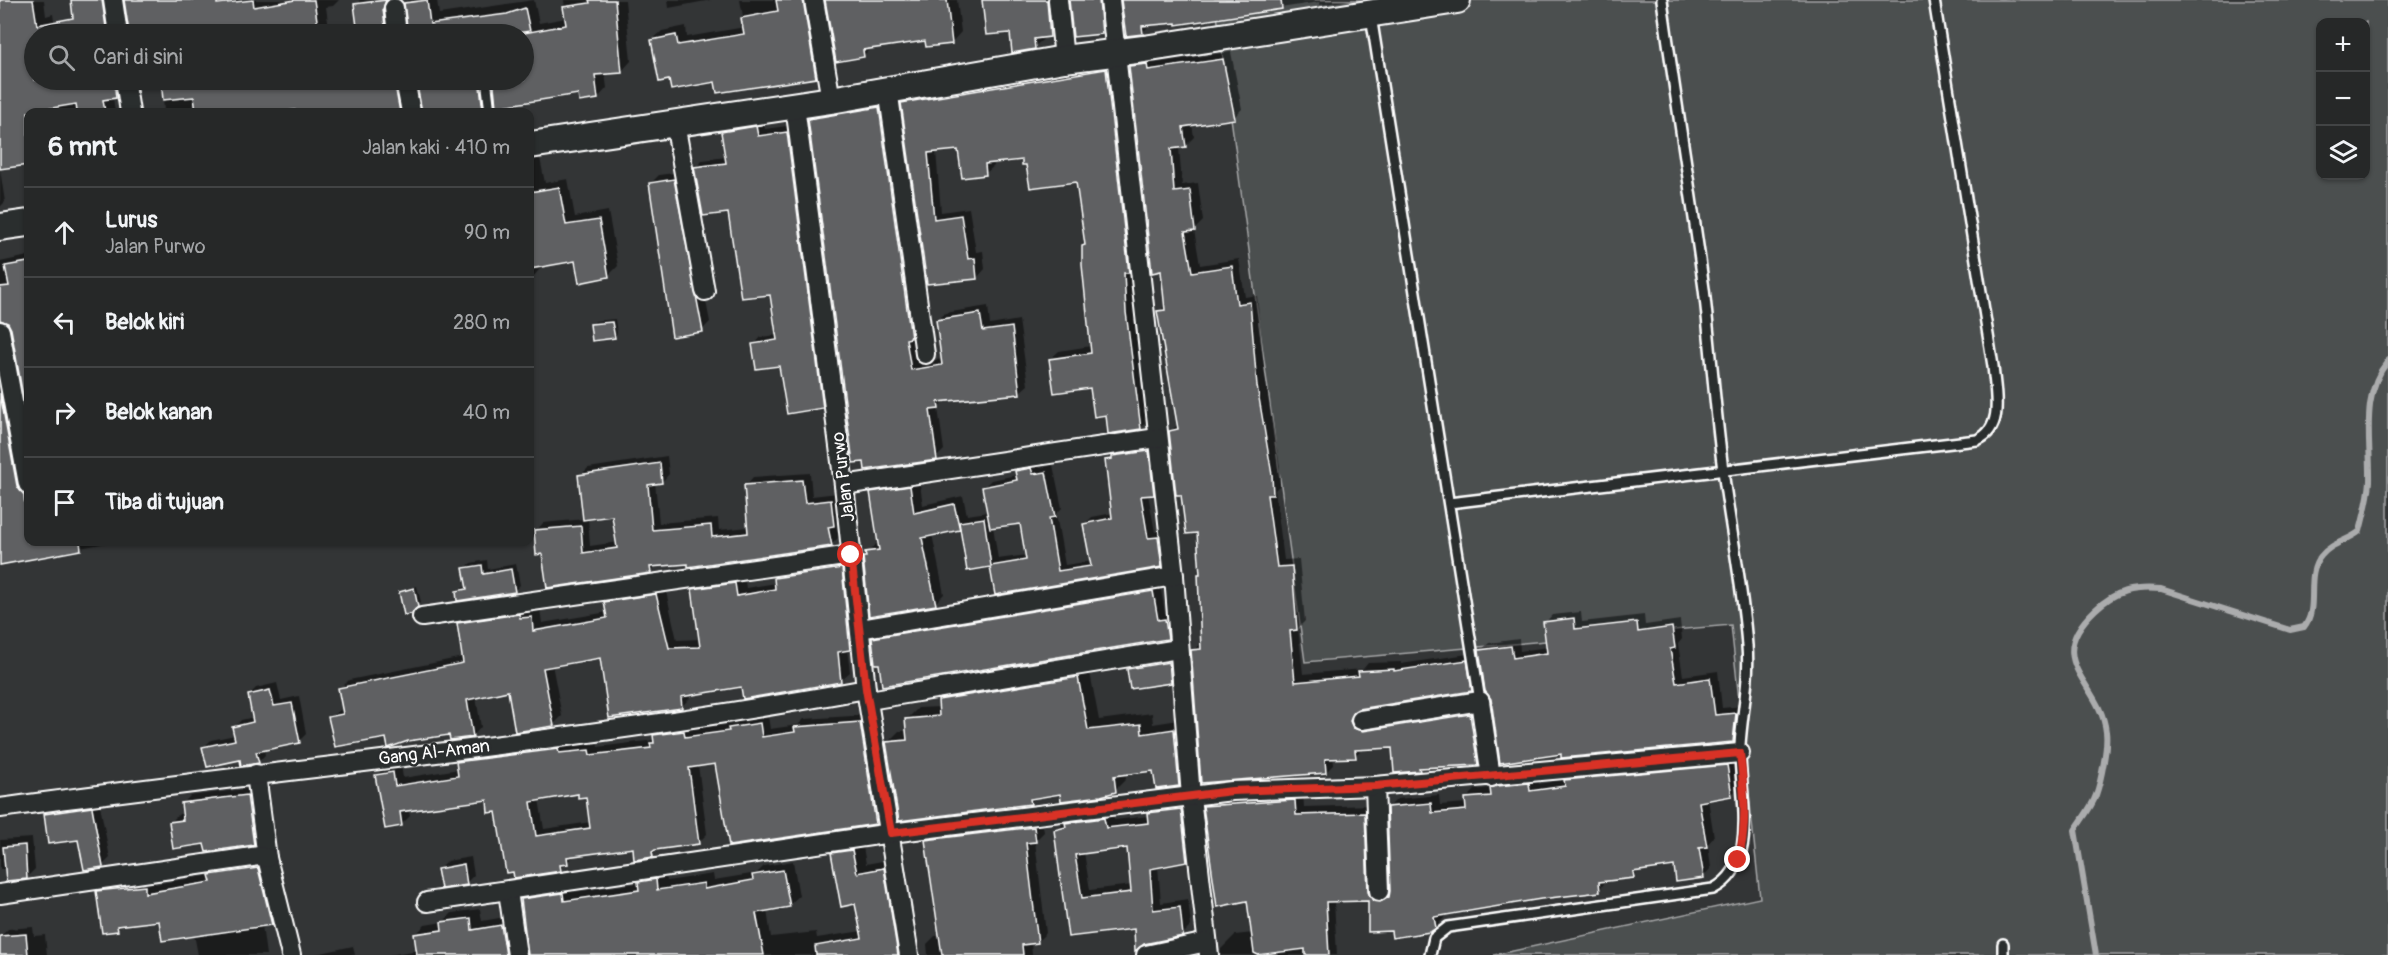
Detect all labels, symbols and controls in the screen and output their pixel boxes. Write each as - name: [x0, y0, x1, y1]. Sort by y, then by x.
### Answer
- map controls: [2316, 18, 2370, 180]
- button: +: [2316, 18, 2370, 72]
- search box: [24, 24, 534, 90]
- icon: search: [45, 41, 78, 74]
- text: Cari di sini: [93, 43, 183, 71]
- button: −: [2316, 72, 2370, 126]
- button: layers: [2316, 126, 2370, 180]
- text: 6 mnt: [48, 131, 117, 163]
- text: Jalan kaki · 410 m: [362, 135, 510, 160]
- text: Lurus: [105, 206, 157, 234]
- icon: ahead: [48, 216, 81, 249]
- text: 90 m: [464, 220, 510, 245]
- text: Jalan Purwo: [105, 234, 205, 259]
- icon: left: [48, 306, 81, 339]
- text: Belok kiri: [105, 308, 184, 336]
- text: 280 m: [453, 310, 510, 335]
- icon: right: [48, 396, 81, 429]
- text: Belok kanan: [105, 398, 213, 426]
- text: 40 m: [463, 400, 510, 425]
- street label: Jalan Purwo: [827, 430, 860, 523]
- icon: arrive: [48, 486, 81, 519]
- text: Tiba di tujuan: [105, 488, 224, 516]
- route start: [837, 541, 863, 567]
- street label: Gang Al-Aman: [377, 734, 491, 771]
- route end: [1724, 846, 1750, 872]

